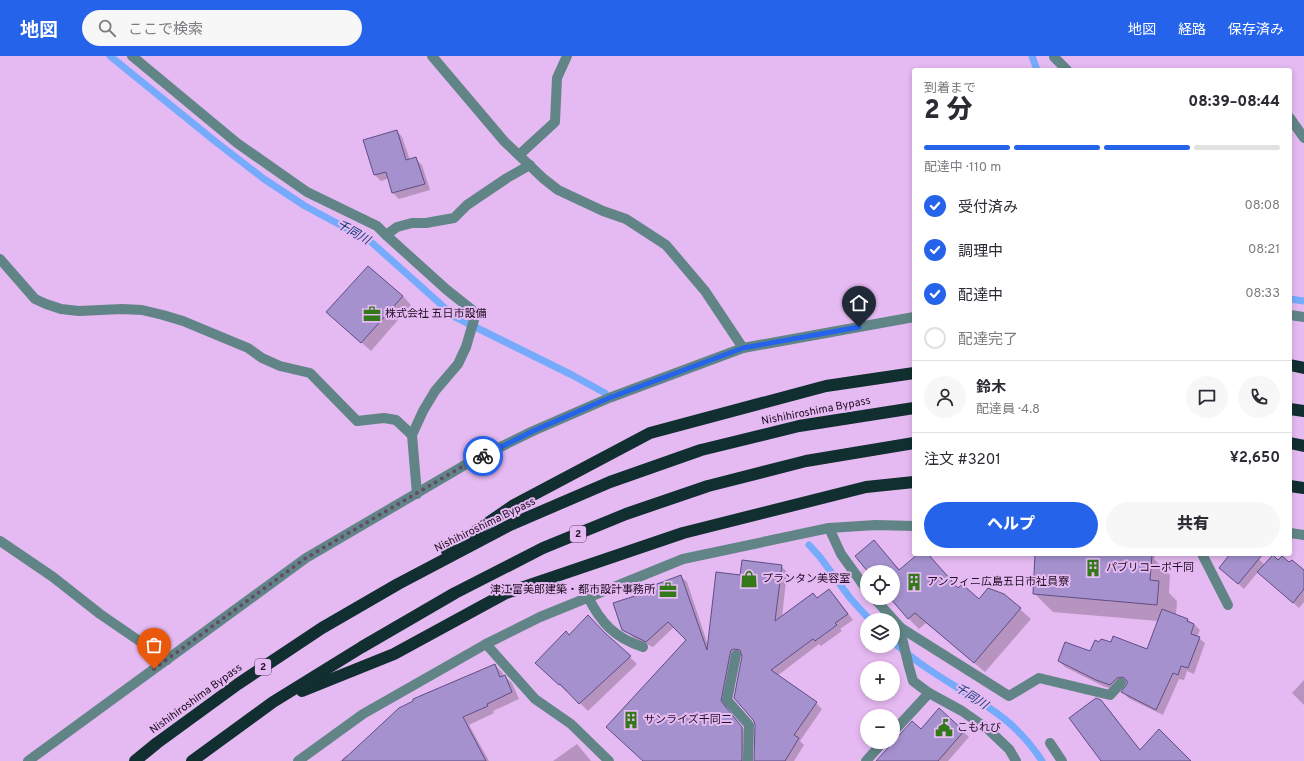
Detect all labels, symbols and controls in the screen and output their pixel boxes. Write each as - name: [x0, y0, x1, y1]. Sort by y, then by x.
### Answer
- search box: [82, 10, 362, 46]
- icon: search: [96, 17, 118, 39]
- text: 地図: [20, 19, 58, 43]
- text: ここで検索: [128, 21, 203, 40]
- text: 地図: [1128, 22, 1156, 39]
- text: 経路: [1178, 22, 1206, 39]
- text: 保存済み: [1228, 22, 1284, 39]
- text: 到着まで: [924, 81, 976, 97]
- text: 08:39–08:44: [1188, 93, 1280, 112]
- text: 2 分: [924, 95, 973, 128]
- text: 配達中 · 110 m: [924, 160, 1001, 176]
- icon: check: [924, 195, 946, 217]
- text: 08:08: [1244, 198, 1280, 214]
- text: 受付済み: [958, 199, 1018, 218]
- water label: 千同川: [333, 217, 374, 250]
- icon: check: [924, 239, 946, 261]
- text: 08:21: [1248, 242, 1280, 258]
- text: 調理中: [958, 243, 1003, 262]
- icon: check: [924, 283, 946, 305]
- pin: [842, 286, 876, 327]
- text: 08:33: [1245, 286, 1280, 302]
- text: 配達中: [958, 287, 1003, 306]
- icon: home: [848, 292, 870, 314]
- office icon: 株式会社 五日市設備: [362, 304, 382, 324]
- place label: 株式会社 五日市設備: [385, 307, 487, 321]
- text: 配達完了: [958, 331, 1018, 350]
- button: person: [924, 376, 966, 418]
- button: chat: [1186, 376, 1228, 418]
- button: phone: [1238, 376, 1280, 418]
- text: 鈴木: [976, 379, 1006, 398]
- street label: Nishihiroshima Bypass: [760, 394, 872, 428]
- text: 配達員 · 4.8: [976, 402, 1040, 418]
- courier: [463, 436, 503, 476]
- icon: bike: [472, 445, 494, 467]
- text: ¥2,650: [1230, 449, 1280, 468]
- text: 注文 #3201: [924, 451, 1001, 470]
- street label: Nishihiroshima Bypass: [432, 494, 538, 556]
- button: ヘルプ: [924, 502, 1098, 548]
- button: 共有: [1106, 502, 1280, 548]
- road number: 2: [570, 526, 586, 542]
- building icon: パブリコーポ千同: [1083, 558, 1103, 578]
- place label: パブリコーポ千同: [1106, 561, 1194, 575]
- map controls: [860, 565, 900, 749]
- button: locate: [860, 565, 900, 605]
- shop icon: プランタン美容室: [739, 569, 759, 589]
- place label: プランタン美容室: [762, 572, 850, 586]
- building icon: アンフィニ広島五日市社員寮: [904, 572, 924, 592]
- place label: アンフィニ広島五日市社員寮: [927, 575, 1069, 589]
- office icon: 津江富美郎建築・都市設計事務所: [658, 580, 678, 600]
- place label: 津江富美郎建築・都市設計事務所: [490, 583, 656, 597]
- button: layers: [860, 613, 900, 653]
- pin: [137, 628, 171, 669]
- icon: bag: [143, 634, 165, 656]
- road number: 2: [255, 659, 271, 675]
- street label: Nishihiroshima Bypass: [147, 661, 245, 737]
- button: +: [860, 661, 900, 701]
- water label: 千同川: [952, 680, 992, 715]
- button: −: [860, 709, 900, 749]
- building icon: サンライズ千同二: [621, 710, 641, 730]
- place label: サンライズ千同二: [644, 713, 732, 727]
- public building icon: こもれび: [934, 718, 954, 738]
- place label: こもれび: [957, 721, 1001, 735]

